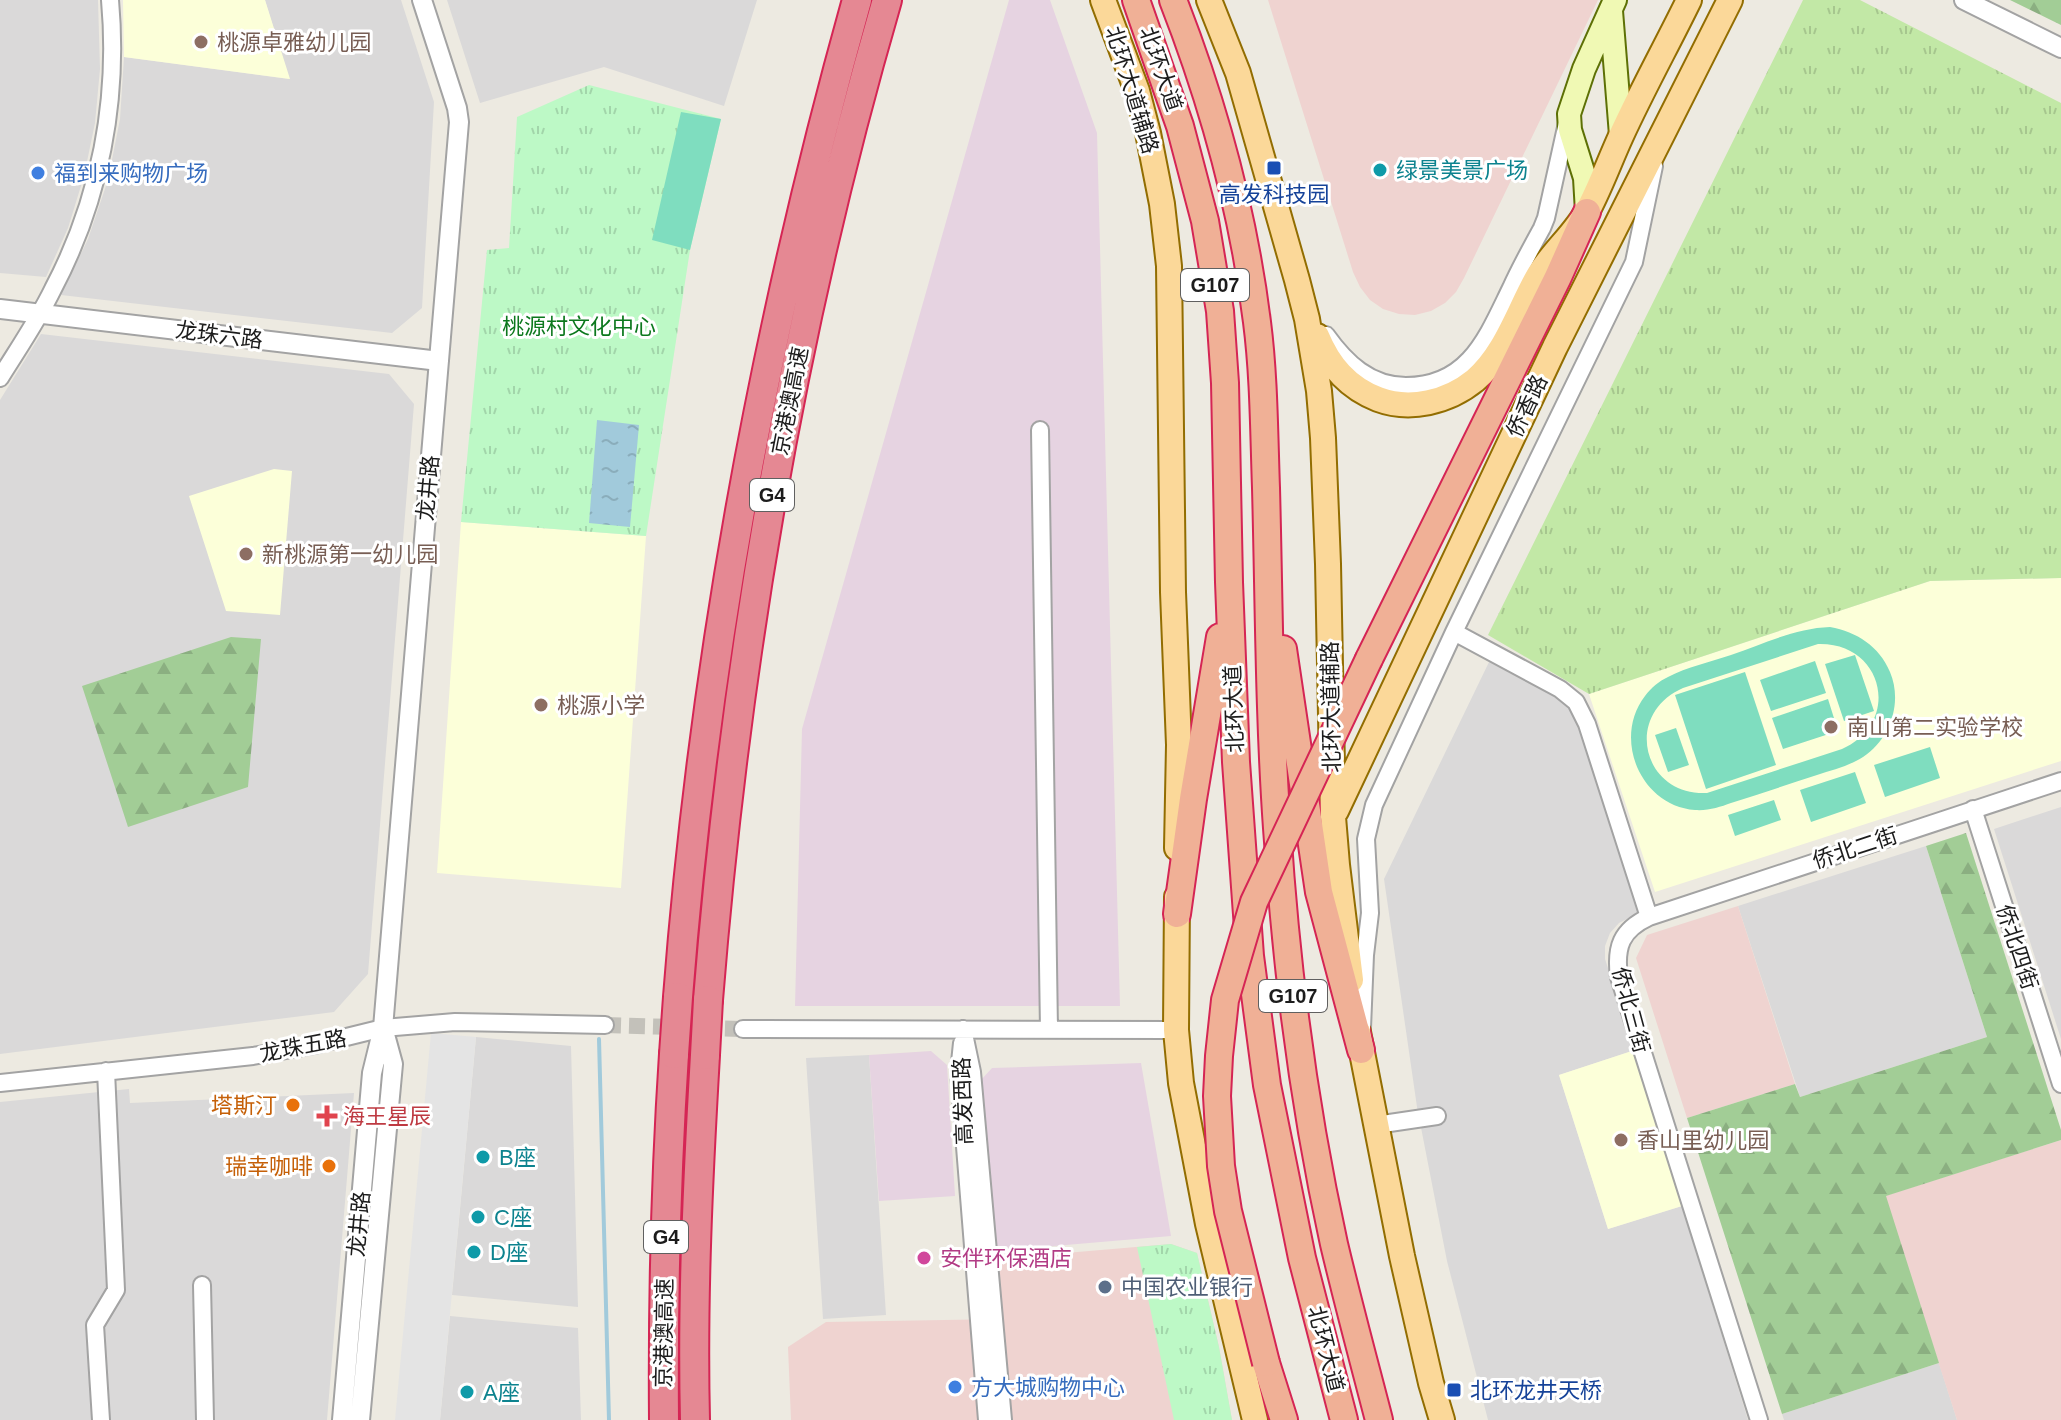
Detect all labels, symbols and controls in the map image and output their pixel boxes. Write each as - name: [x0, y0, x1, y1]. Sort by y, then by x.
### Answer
- street label: 北环大道辅路: [1101, 23, 1163, 157]
- street label: 北环大道: [1135, 23, 1187, 115]
- place label: 桃源卓雅幼儿园: [217, 30, 371, 55]
- marker: 桃源卓雅幼儿园: [192, 33, 210, 51]
- place label: 绿景美景广场: [1396, 158, 1528, 183]
- marker: 高发科技园: [1265, 159, 1283, 177]
- place label: 福到来购物广场: [54, 161, 208, 186]
- marker: 绿景美景广场: [1371, 161, 1389, 179]
- marker: 福到来购物广场: [29, 164, 47, 182]
- place label: 高发科技园: [1219, 182, 1329, 207]
- road number: G107: [1181, 269, 1249, 301]
- park label: 桃源村文化中心: [502, 314, 656, 339]
- street label: 龙珠六路: [174, 317, 264, 353]
- street label: 京港澳高速: [767, 345, 813, 457]
- street label: 侨香路: [1502, 371, 1552, 441]
- street label: 龙井路: [413, 454, 443, 522]
- road number: G4: [750, 479, 794, 511]
- place label: 新桃源第一幼儿园: [262, 542, 438, 567]
- marker: 新桃源第一幼儿园: [237, 545, 255, 563]
- street label: 北环大道辅路: [1317, 641, 1345, 773]
- street label: 北环大道: [1220, 665, 1248, 753]
- place label: 桃源小学: [557, 693, 645, 718]
- marker: 桃源小学: [532, 696, 550, 714]
- place label: 南山第二实验学校: [1847, 715, 2023, 740]
- marker: 南山第二实验学校: [1822, 718, 1840, 736]
- street label: 侨北二街: [1809, 823, 1901, 873]
- street label: 侨北四街: [1992, 901, 2042, 993]
- street label: 侨北三街: [1608, 964, 1654, 1056]
- road number: G107: [1259, 980, 1327, 1012]
- street label: 龙珠五路: [257, 1025, 349, 1067]
- street label: 高发西路: [949, 1057, 977, 1145]
- place label: 塔斯汀: [211, 1093, 277, 1118]
- marker: 塔斯汀: [284, 1096, 302, 1114]
- place label: 海王星辰: [343, 1104, 431, 1129]
- marker: 海王星辰: [318, 1107, 336, 1125]
- place label: 香山里幼儿园: [1637, 1128, 1769, 1153]
- marker: 香山里幼儿园: [1612, 1131, 1630, 1149]
- place label: B座: [499, 1145, 536, 1170]
- marker: B座: [474, 1148, 492, 1166]
- place label: 瑞幸咖啡: [225, 1154, 313, 1179]
- marker: 瑞幸咖啡: [320, 1157, 338, 1175]
- street label: 龙井路: [344, 1190, 374, 1258]
- place label: C座: [494, 1205, 532, 1230]
- marker: C座: [469, 1208, 487, 1226]
- road number: G4: [644, 1221, 688, 1253]
- place label: D座: [490, 1240, 528, 1265]
- marker: D座: [465, 1243, 483, 1261]
- place label: 安伴环保酒店: [940, 1246, 1072, 1271]
- marker: 安伴环保酒店: [915, 1249, 933, 1267]
- place label: 中国农业银行: [1121, 1275, 1253, 1300]
- street label: 京港澳高速: [651, 1278, 677, 1388]
- marker: 中国农业银行: [1096, 1278, 1114, 1296]
- street label: 北环大道: [1303, 1303, 1349, 1395]
- place label: 方大城购物中心: [971, 1375, 1125, 1400]
- marker: 方大城购物中心: [946, 1378, 964, 1396]
- place label: 北环龙井天桥: [1470, 1378, 1602, 1403]
- place label: A座: [483, 1380, 520, 1405]
- marker: 北环龙井天桥: [1445, 1381, 1463, 1399]
- marker: A座: [458, 1383, 476, 1401]

